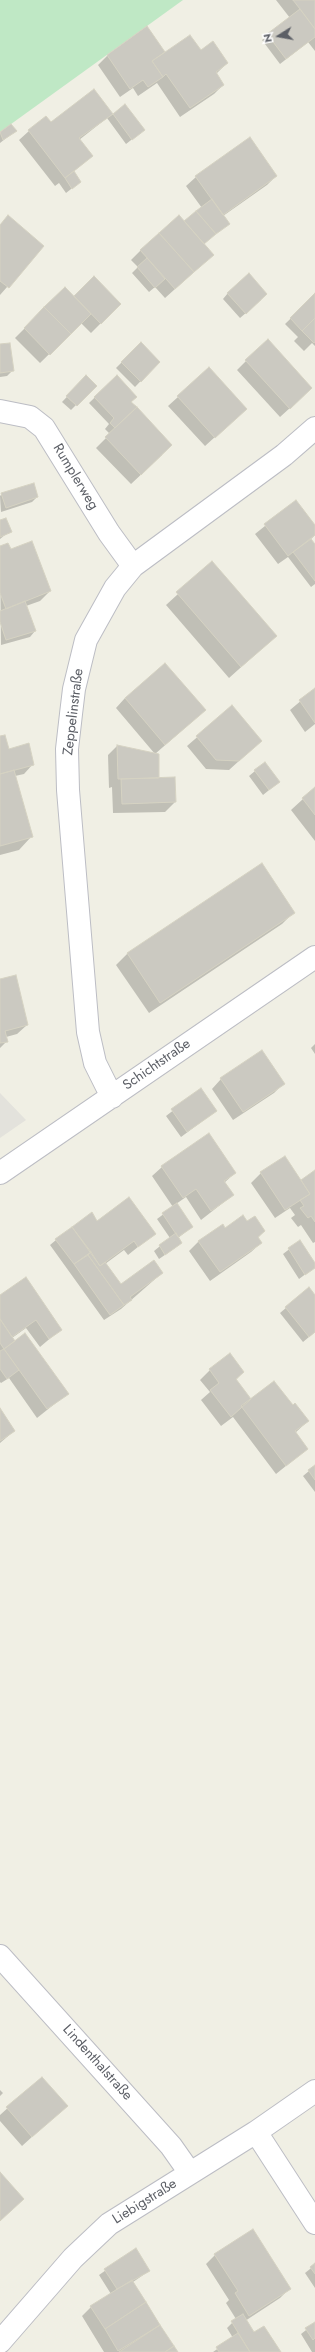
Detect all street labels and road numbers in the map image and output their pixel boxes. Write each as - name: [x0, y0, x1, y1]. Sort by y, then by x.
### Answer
- street label: Rumplerweg: [49, 441, 101, 513]
- street label: Zeppelinstraße: [60, 668, 88, 756]
- street label: Schichtstraße: [120, 1036, 194, 1094]
- street label: Lindenthalstraße: [59, 2022, 135, 2104]
- street label: Liebigstraße: [110, 2176, 180, 2228]

